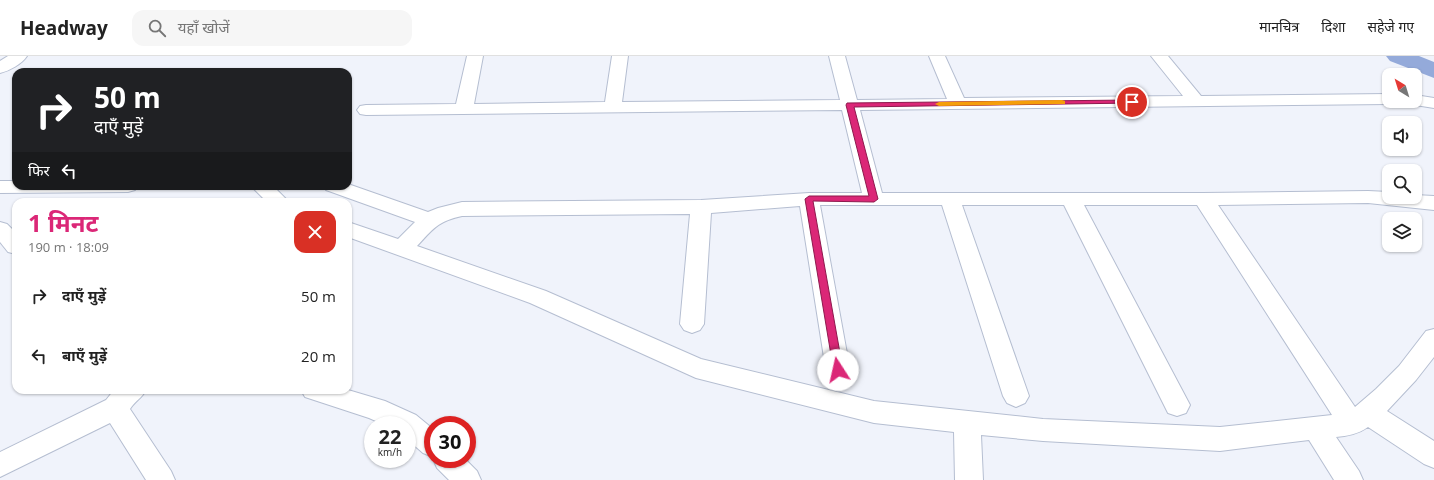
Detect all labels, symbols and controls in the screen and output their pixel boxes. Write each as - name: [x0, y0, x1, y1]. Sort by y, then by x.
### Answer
- search box: [132, 10, 412, 46]
- text: Headway: [20, 15, 108, 41]
- icon: search: [146, 17, 168, 39]
- text: यहाँ खोजें: [178, 17, 230, 37]
- text: मानचित्र: [1259, 17, 1299, 36]
- text: दिशा: [1321, 17, 1345, 36]
- text: सहेजे गए: [1367, 17, 1414, 36]
- north arrow: [1382, 68, 1422, 108]
- map controls: [1382, 68, 1422, 252]
- text: 50 m: [94, 78, 161, 116]
- icon: right: [28, 84, 80, 136]
- pin: [1115, 85, 1149, 119]
- icon: arrive: [1121, 91, 1143, 113]
- text: दाएँ मुड़ें: [94, 114, 143, 138]
- button: sound: [1382, 116, 1422, 156]
- text: फिर: [28, 160, 50, 180]
- icon: left: [58, 160, 80, 182]
- button: search: [1382, 164, 1422, 204]
- text: 1 मिनट: [28, 206, 98, 239]
- button: close: [294, 211, 336, 253]
- button: layers: [1382, 212, 1422, 252]
- text: 190 m · 18:09: [28, 238, 109, 256]
- icon: right: [28, 285, 50, 307]
- text: दाएँ मुड़ें: [62, 285, 106, 305]
- text: 50 m: [301, 286, 336, 306]
- icon: left: [28, 345, 50, 367]
- text: बाएँ मुड़ें: [62, 345, 107, 365]
- text: 20 m: [301, 346, 336, 366]
- position arrow: [817, 349, 859, 391]
- speed limit sign: 30: [424, 416, 476, 468]
- text: 22: [379, 423, 401, 450]
- text: km/h: [378, 445, 402, 459]

